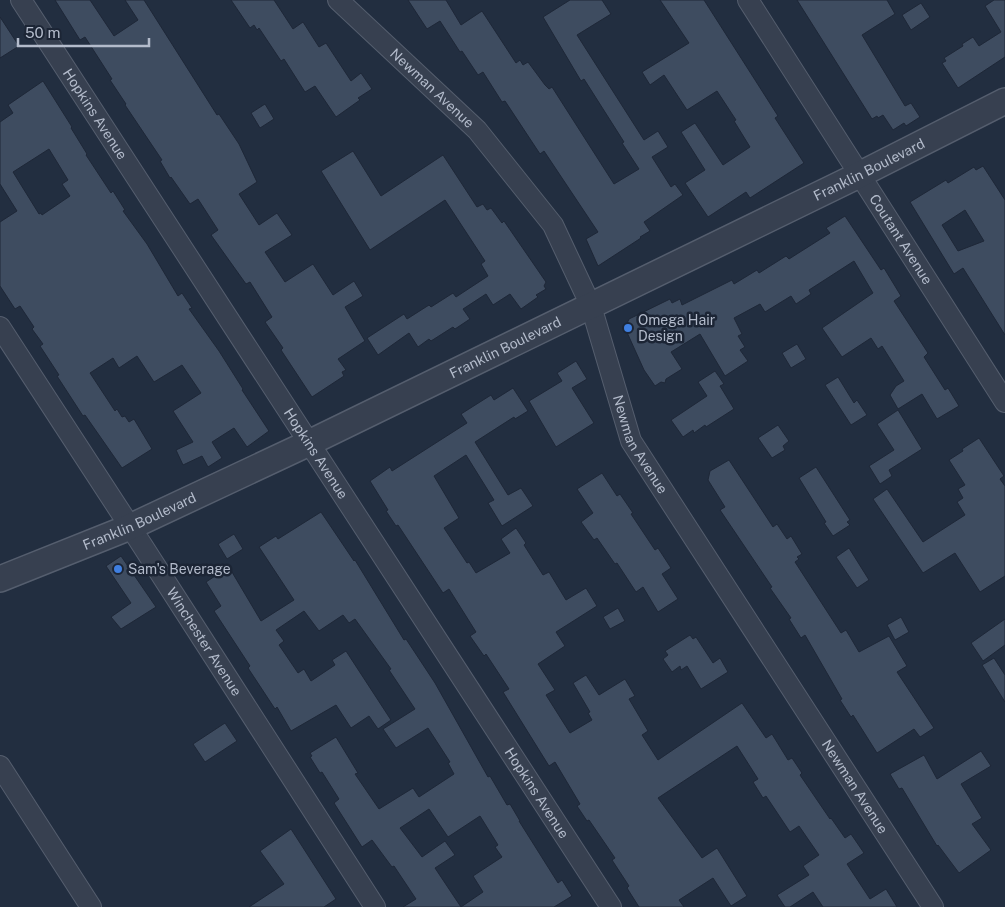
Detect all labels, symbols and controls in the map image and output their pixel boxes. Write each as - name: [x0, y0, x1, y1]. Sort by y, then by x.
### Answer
- scale bar: [18, 15, 149, 47]
- text: 50 m: [25, 24, 60, 41]
- street label: Newman Avenue: [387, 45, 477, 131]
- street label: Hopkins Avenue: [60, 66, 131, 162]
- street label: Franklin Boulevard: [811, 135, 927, 204]
- street label: Coutant Avenue: [866, 191, 936, 287]
- place label: Omega Hair Design: [638, 312, 715, 344]
- street label: Franklin Boulevard: [447, 313, 564, 381]
- marker: Omega Hair Design: [622, 322, 634, 334]
- street label: Newman Avenue: [610, 393, 671, 497]
- street label: Hopkins Avenue: [281, 405, 351, 502]
- street label: Franklin Boulevard: [81, 489, 199, 553]
- place label: Sam's Beverage: [128, 561, 231, 577]
- marker: Sam's Beverage: [112, 563, 124, 575]
- street label: Winchester Avenue: [163, 584, 245, 699]
- street label: Newman Avenue: [819, 737, 891, 837]
- street label: Hopkins Avenue: [502, 745, 572, 841]

